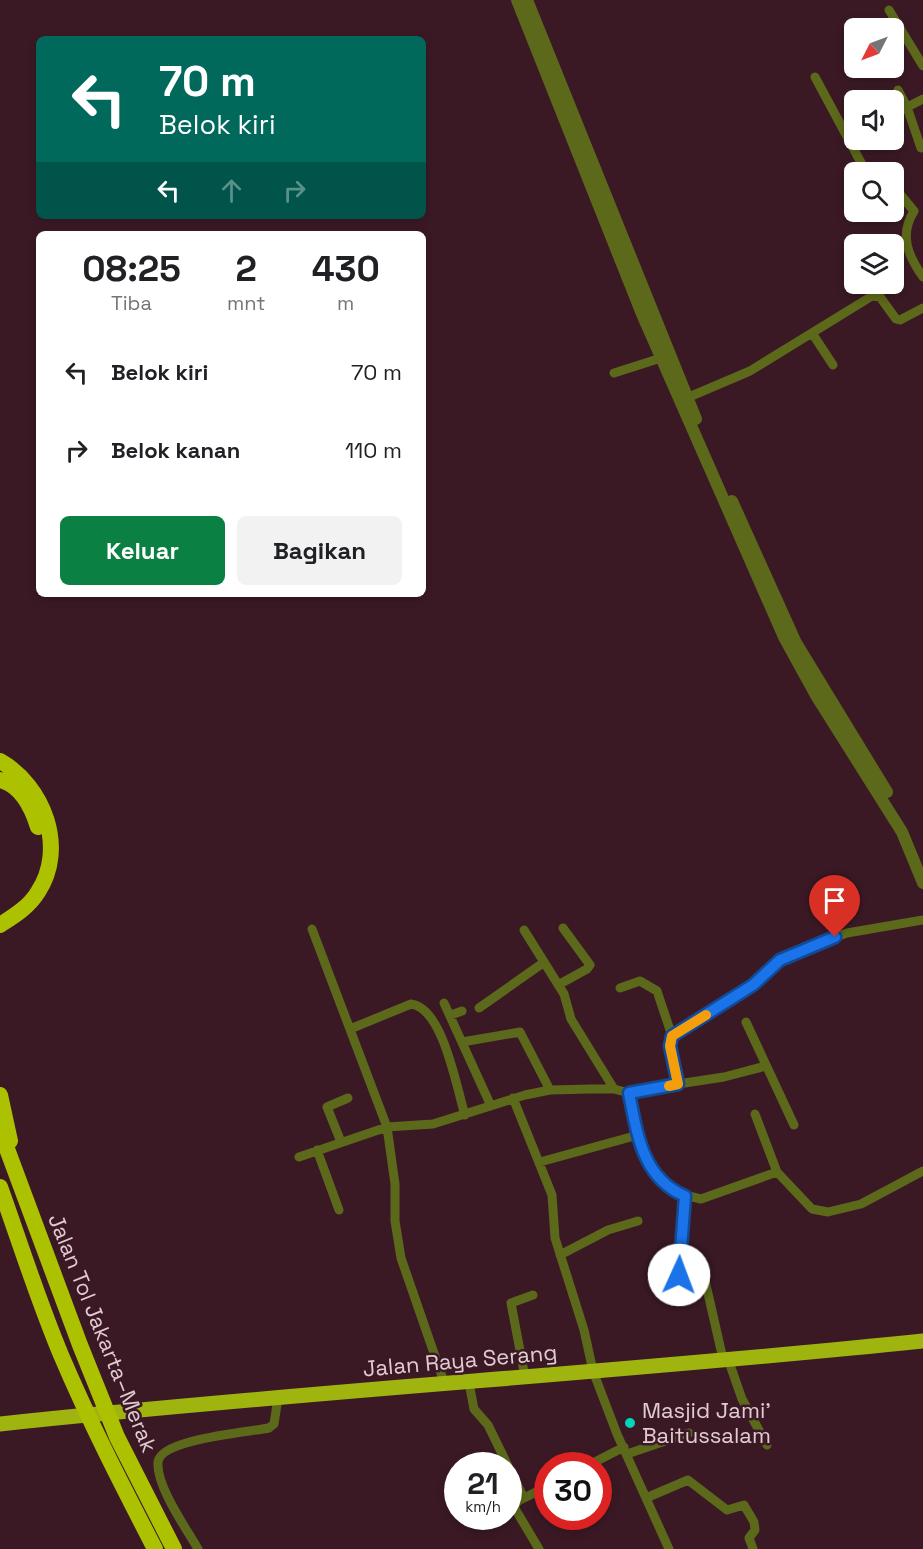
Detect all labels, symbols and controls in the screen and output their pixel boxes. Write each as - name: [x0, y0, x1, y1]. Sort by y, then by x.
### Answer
- north arrow: [844, 18, 904, 78]
- map controls: [844, 18, 904, 294]
- text: 70 m: [159, 55, 256, 108]
- icon: left: [60, 60, 138, 138]
- button: sound: [844, 90, 904, 150]
- text: Belok kiri: [159, 107, 276, 142]
- button: search: [844, 162, 904, 222]
- icon: left: [152, 174, 185, 207]
- icon: ahead: [215, 174, 248, 207]
- icon: right: [278, 174, 311, 207]
- button: layers: [844, 234, 904, 294]
- text: 08:25: [82, 246, 181, 292]
- text: 2: [236, 246, 257, 292]
- text: 430: [312, 246, 380, 292]
- text: Tiba: [111, 290, 152, 316]
- text: mnt: [227, 290, 265, 316]
- text: m: [337, 290, 354, 316]
- icon: left: [60, 356, 93, 389]
- text: Belok kiri: [111, 358, 208, 386]
- text: 70 m: [351, 358, 402, 386]
- icon: right: [60, 434, 93, 467]
- text: Belok kanan: [111, 436, 240, 464]
- text: 110 m: [345, 436, 402, 464]
- button: Keluar: [60, 516, 225, 585]
- button: Bagikan: [237, 516, 402, 585]
- pin: [809, 875, 860, 937]
- icon: arrive: [818, 884, 851, 917]
- street label: Jalan Tol Jakarta–Merak: [42, 1209, 164, 1457]
- position arrow: [647, 1243, 711, 1307]
- street label: Jalan Raya Serang: [362, 1338, 558, 1382]
- place label: Masjid Jami' Baitussalam: [642, 1396, 771, 1449]
- marker: Masjid Jami' Baitussalam: [623, 1416, 637, 1430]
- speed limit sign: 30: [534, 1452, 612, 1530]
- text: 21: [467, 1464, 499, 1503]
- text: km/h: [465, 1497, 501, 1516]

